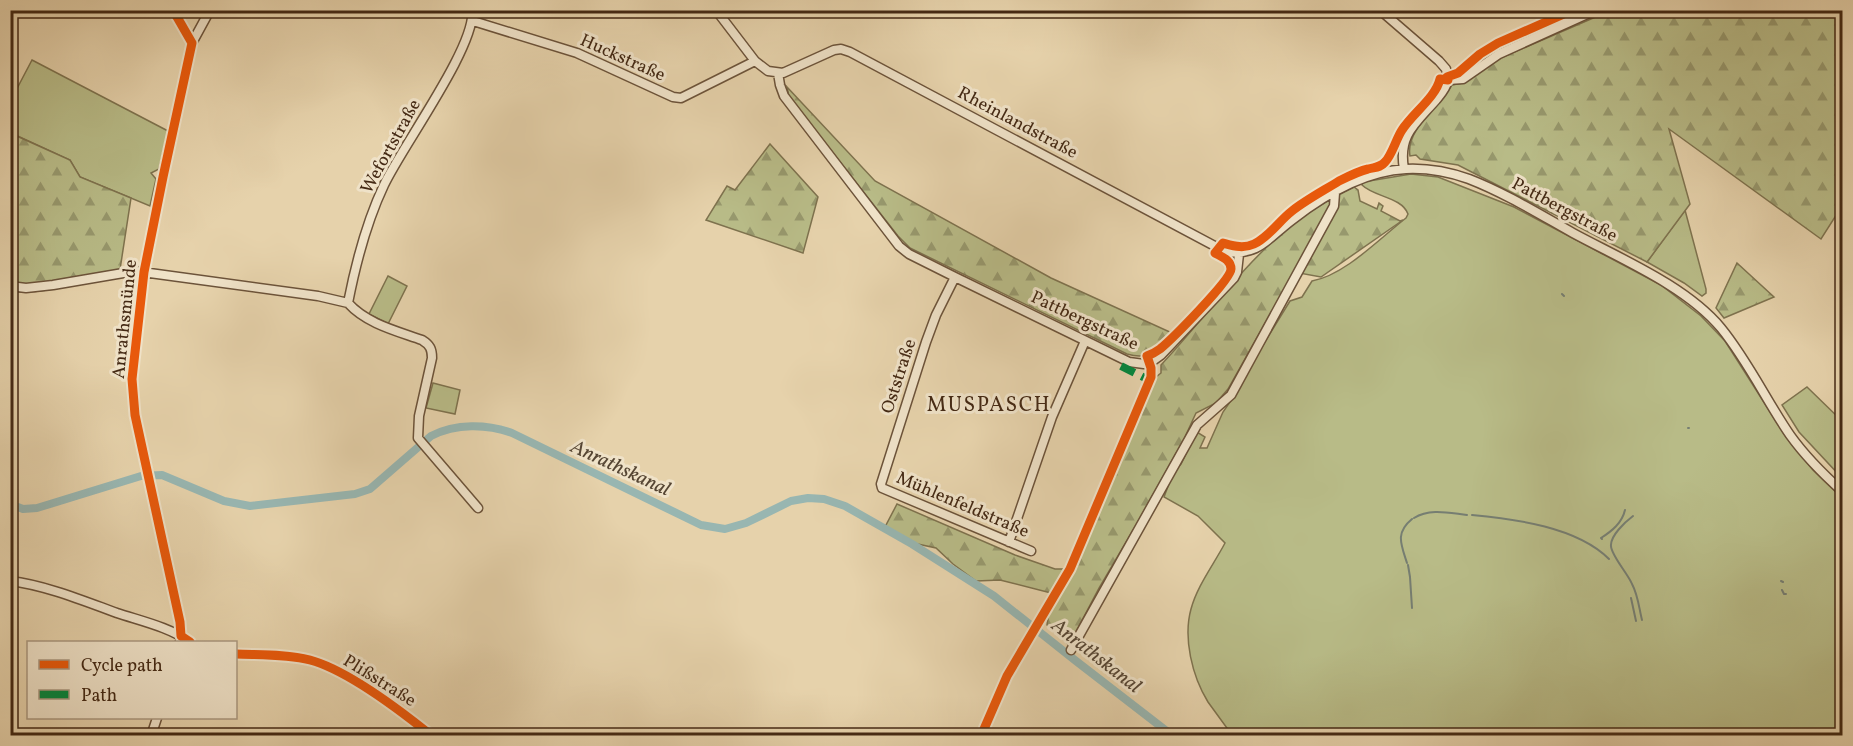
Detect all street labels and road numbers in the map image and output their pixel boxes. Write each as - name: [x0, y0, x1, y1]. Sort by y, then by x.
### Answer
- street label: Huckstraße: [576, 28, 669, 88]
- street label: Rheinlandstraße: [953, 81, 1082, 166]
- street label: Wefortstraße: [355, 95, 428, 199]
- street label: Pattbergstraße: [1507, 172, 1622, 249]
- street label: Anrathsmünde: [107, 258, 144, 380]
- street label: Pattbergstraße: [1026, 285, 1142, 357]
- street label: Oststraße: [876, 336, 923, 417]
- street label: Mühlenfeldstraße: [892, 466, 1033, 545]
- street label: Plißstraße: [338, 649, 421, 714]

